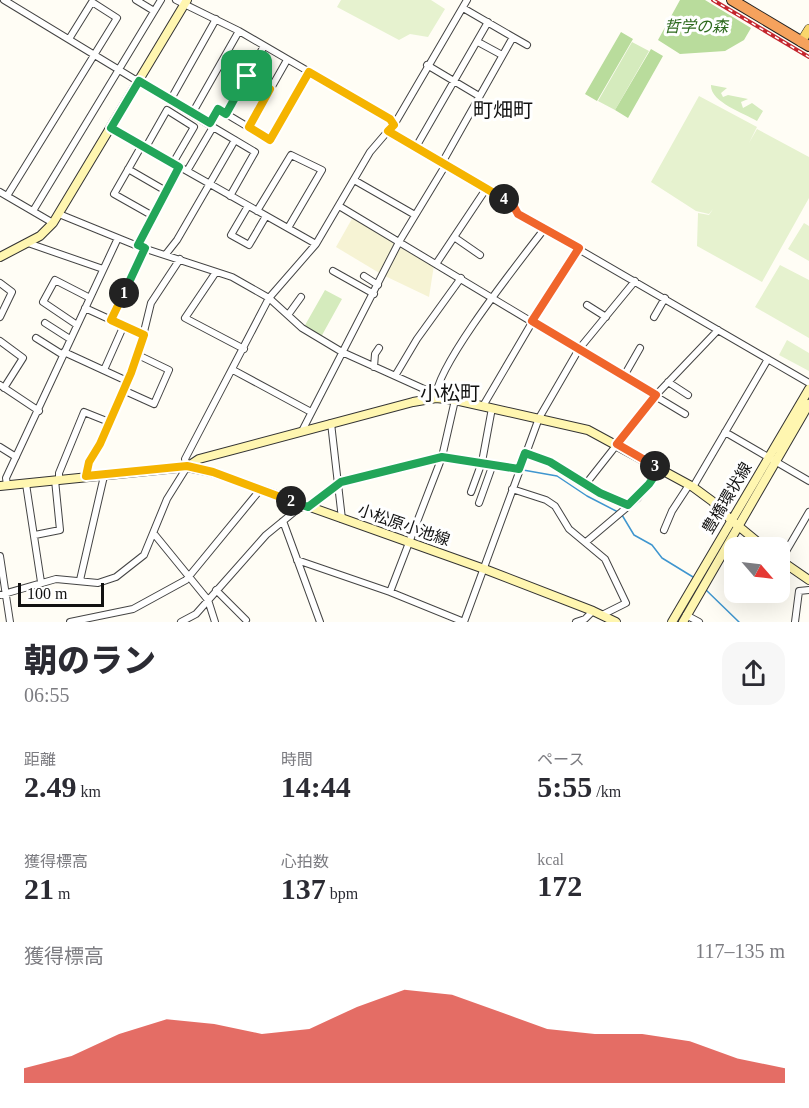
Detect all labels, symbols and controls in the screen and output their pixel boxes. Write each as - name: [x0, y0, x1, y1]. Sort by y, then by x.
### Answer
- park label: 哲学の森: [664, 18, 730, 35]
- pin: [221, 50, 272, 101]
- icon: arrive: [230, 59, 263, 92]
- district label: 町畑町: [473, 99, 533, 121]
- pin: 4: [489, 184, 519, 214]
- text: 4: [500, 190, 508, 207]
- pin: 1: [109, 278, 139, 308]
- text: 1: [120, 284, 128, 301]
- district label: 小松町: [420, 382, 480, 404]
- pin: 3: [640, 451, 670, 481]
- text: 3: [651, 457, 659, 474]
- street label: 豊橋環状線: [699, 459, 755, 537]
- pin: 2: [276, 486, 306, 516]
- text: 2: [287, 492, 295, 509]
- street label: 小松原小池線: [356, 501, 452, 549]
- north arrow: [724, 537, 790, 603]
- map controls: [724, 537, 790, 603]
- scale bar: [18, 580, 104, 608]
- text: 100 m: [27, 585, 67, 602]
- button: share: [722, 642, 785, 705]
- text: 朝のラン: [24, 643, 156, 679]
- text: 06:55: [24, 684, 70, 706]
- text: 距離: [24, 751, 56, 768]
- text: 時間: [281, 751, 313, 768]
- text: ペース: [537, 751, 585, 768]
- text: 2.49: [24, 770, 77, 803]
- text: 14:44: [281, 770, 351, 803]
- text: 5:55: [537, 770, 592, 803]
- text: km: [77, 783, 101, 800]
- text: /km: [592, 783, 621, 800]
- text: kcal: [537, 851, 564, 868]
- text: 獲得標高: [24, 853, 88, 870]
- text: 心拍数: [281, 853, 329, 870]
- text: 172: [537, 869, 582, 902]
- text: 21: [24, 872, 54, 905]
- text: 137: [281, 872, 326, 905]
- text: m: [54, 885, 70, 902]
- text: bpm: [326, 885, 358, 902]
- text: 117–135 m: [695, 940, 785, 962]
- text: 獲得標高: [24, 945, 104, 967]

